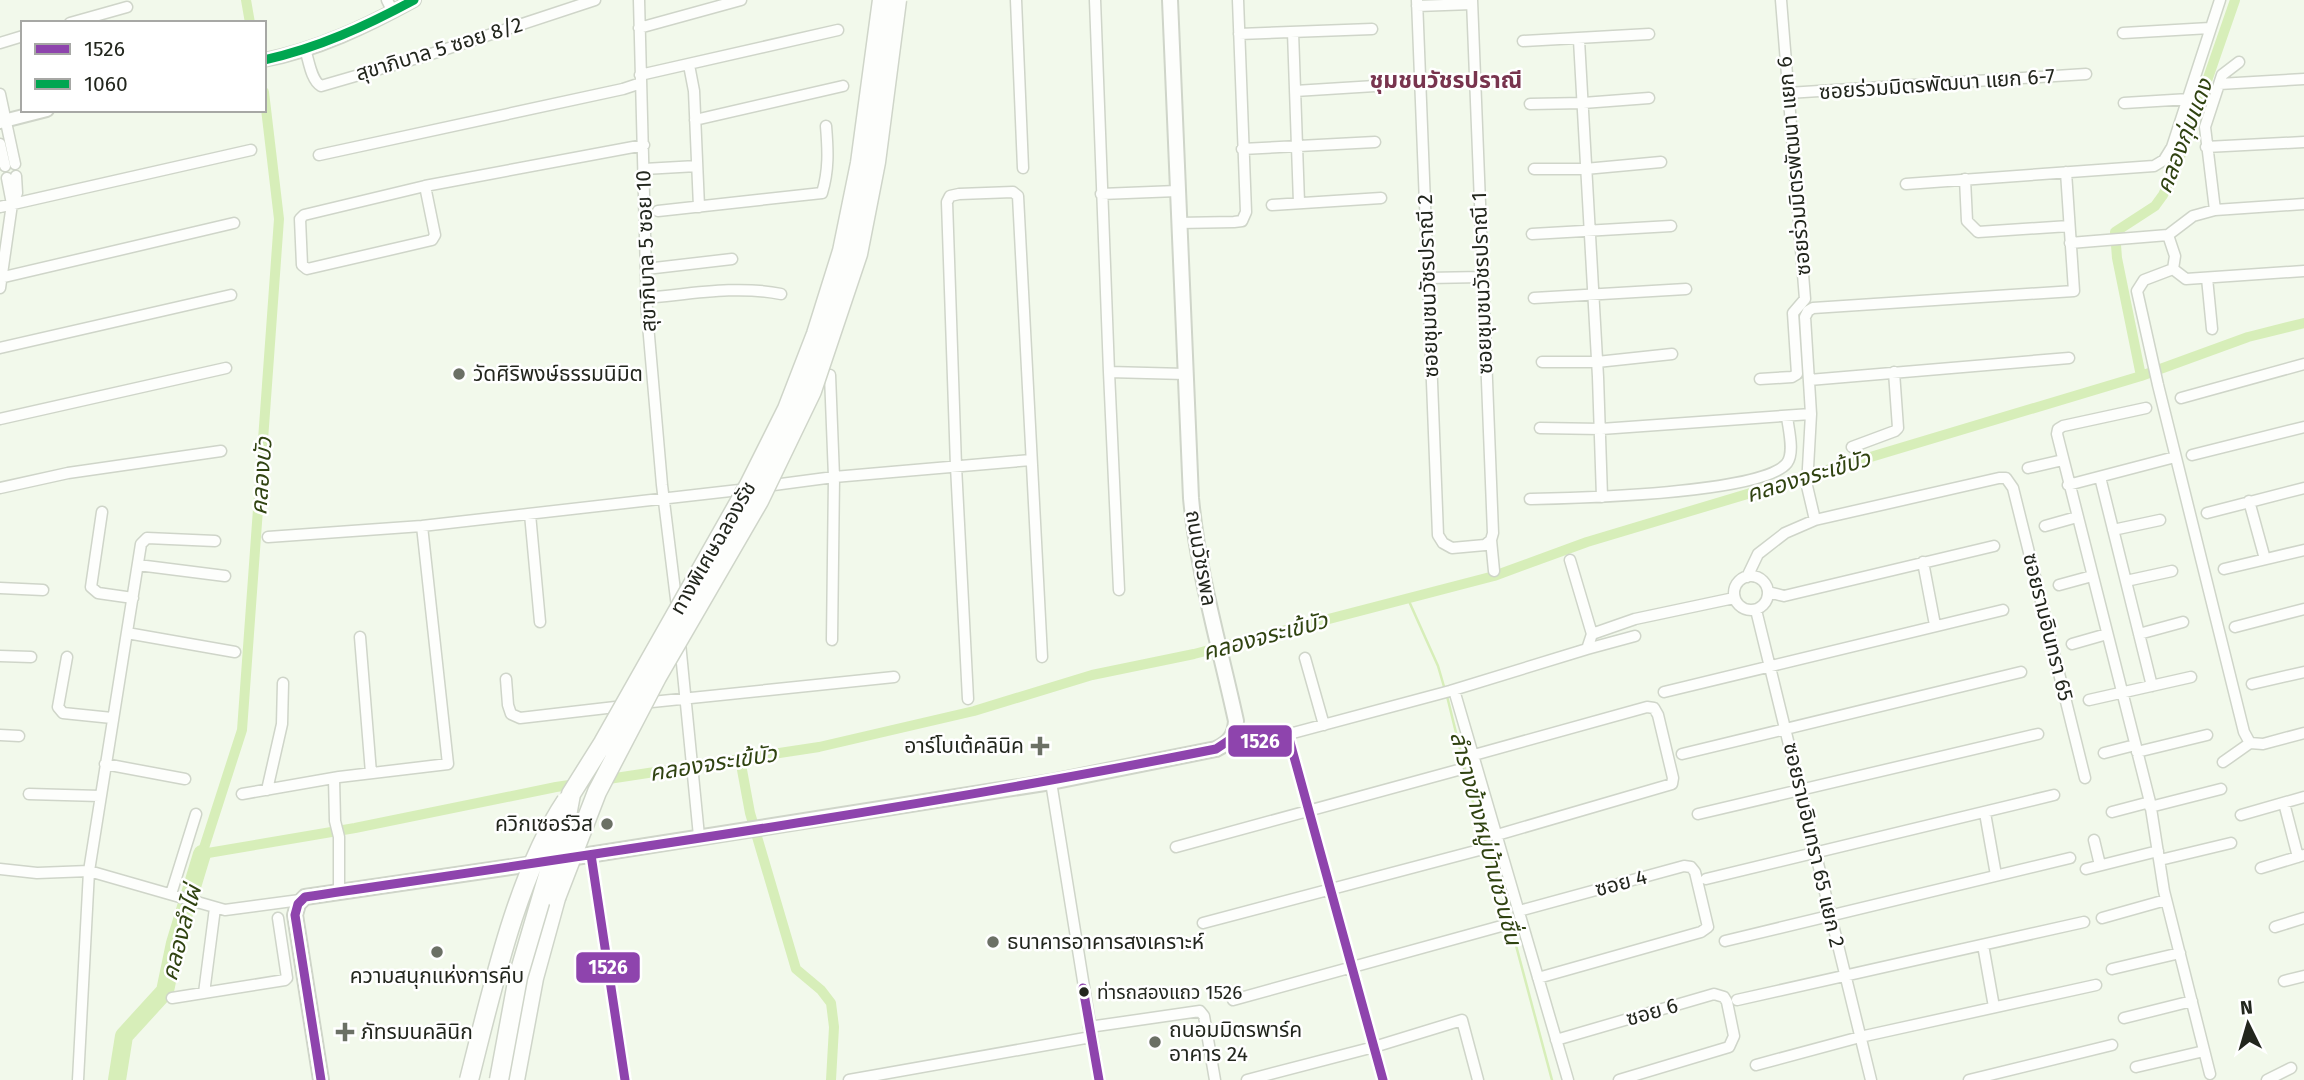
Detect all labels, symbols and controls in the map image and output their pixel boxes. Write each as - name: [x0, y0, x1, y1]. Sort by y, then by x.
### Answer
- street label: สุขาภิบาล 5 ซอย 8/2: [352, 11, 526, 87]
- legend: [21, 21, 266, 112]
- text: 1526: [84, 36, 125, 62]
- street label: ซอยร่วมมิตรพัฒนา แยก 6: [1771, 55, 1817, 277]
- street label: ซอยร่วมมิตรพัฒนา แยก 6-7: [1818, 63, 2056, 105]
- district label: ชุมชนวัชรปราณี: [1370, 66, 1522, 94]
- text: 1060: [84, 71, 128, 97]
- water label: คลองกุ่มแดง: [2149, 73, 2219, 197]
- street label: สุขาภิบาล 5 ซอย 10: [630, 170, 662, 332]
- street label: ซอยชุมชนวัชรปราณี 1: [1466, 191, 1498, 375]
- street label: ซอยชุมชนวัชรปราณี 2: [1412, 194, 1444, 378]
- place label: วัดศิริพงษ์ธรรมนิมิต: [473, 361, 643, 387]
- marker: วัดศิริพงษ์ธรรมนิมิต: [451, 366, 467, 382]
- water label: คลองบัว: [244, 435, 278, 516]
- water label: คลองจระเข้บัว: [1743, 444, 1874, 508]
- street label: ทางพิเศษฉลองรัช: [664, 477, 762, 619]
- street label: ถนนวัชรพล: [1180, 508, 1222, 608]
- street label: ซอยรามอินทรา 65: [2017, 550, 2079, 704]
- water label: คลองจระเข้บัว: [1199, 606, 1331, 666]
- line badge: 1526: [1227, 724, 1293, 758]
- water label: ลำรางข้างหมู่บ้านชวนชื่น: [1443, 728, 1530, 950]
- text: 1526: [1240, 730, 1280, 753]
- place label: อาร์โบเต้คลินิค: [904, 733, 1024, 759]
- marker: อาร์โบเต้คลินิค: [1030, 736, 1050, 756]
- water label: คลองจระเข้บัว: [647, 739, 779, 787]
- street label: ซอยรามอินทรา 65 แยก 2: [1778, 740, 1850, 950]
- place label: ควิกเซอร์วิส: [495, 811, 593, 837]
- marker: ควิกเซอร์วิส: [599, 816, 615, 832]
- street label: ซอย 4: [1592, 864, 1650, 902]
- water label: คลองลำไผ่: [155, 880, 208, 984]
- place label: ธนาคารอาคารสงเคราะห์: [1007, 929, 1205, 955]
- marker: ธนาคารอาคารสงเคราะห์: [985, 934, 1001, 950]
- marker: ความสนุกแห่งการคีบ: [429, 944, 445, 960]
- line badge: 1526: [575, 951, 641, 984]
- text: 1526: [588, 956, 628, 979]
- place label: ความสนุกแห่งการคีบ: [350, 963, 524, 989]
- place label: ท่ารถสองแถว 1526: [1097, 981, 1242, 1004]
- marker: ท่ารถสองแถว 1526: [1077, 985, 1091, 999]
- north arrow: [2213, 989, 2283, 1059]
- street label: ซอย 6: [1623, 992, 1681, 1032]
- text: N: [2239, 996, 2254, 1020]
- place label: ถนอมมิตรพาร์ค อาคาร 24: [1169, 1017, 1302, 1067]
- place label: ภัทรมนคลินิก: [361, 1019, 473, 1045]
- marker: ภัทรมนคลินิก: [335, 1022, 355, 1042]
- marker: ถนอมมิตรพาร์ค อาคาร 24: [1147, 1034, 1163, 1050]

